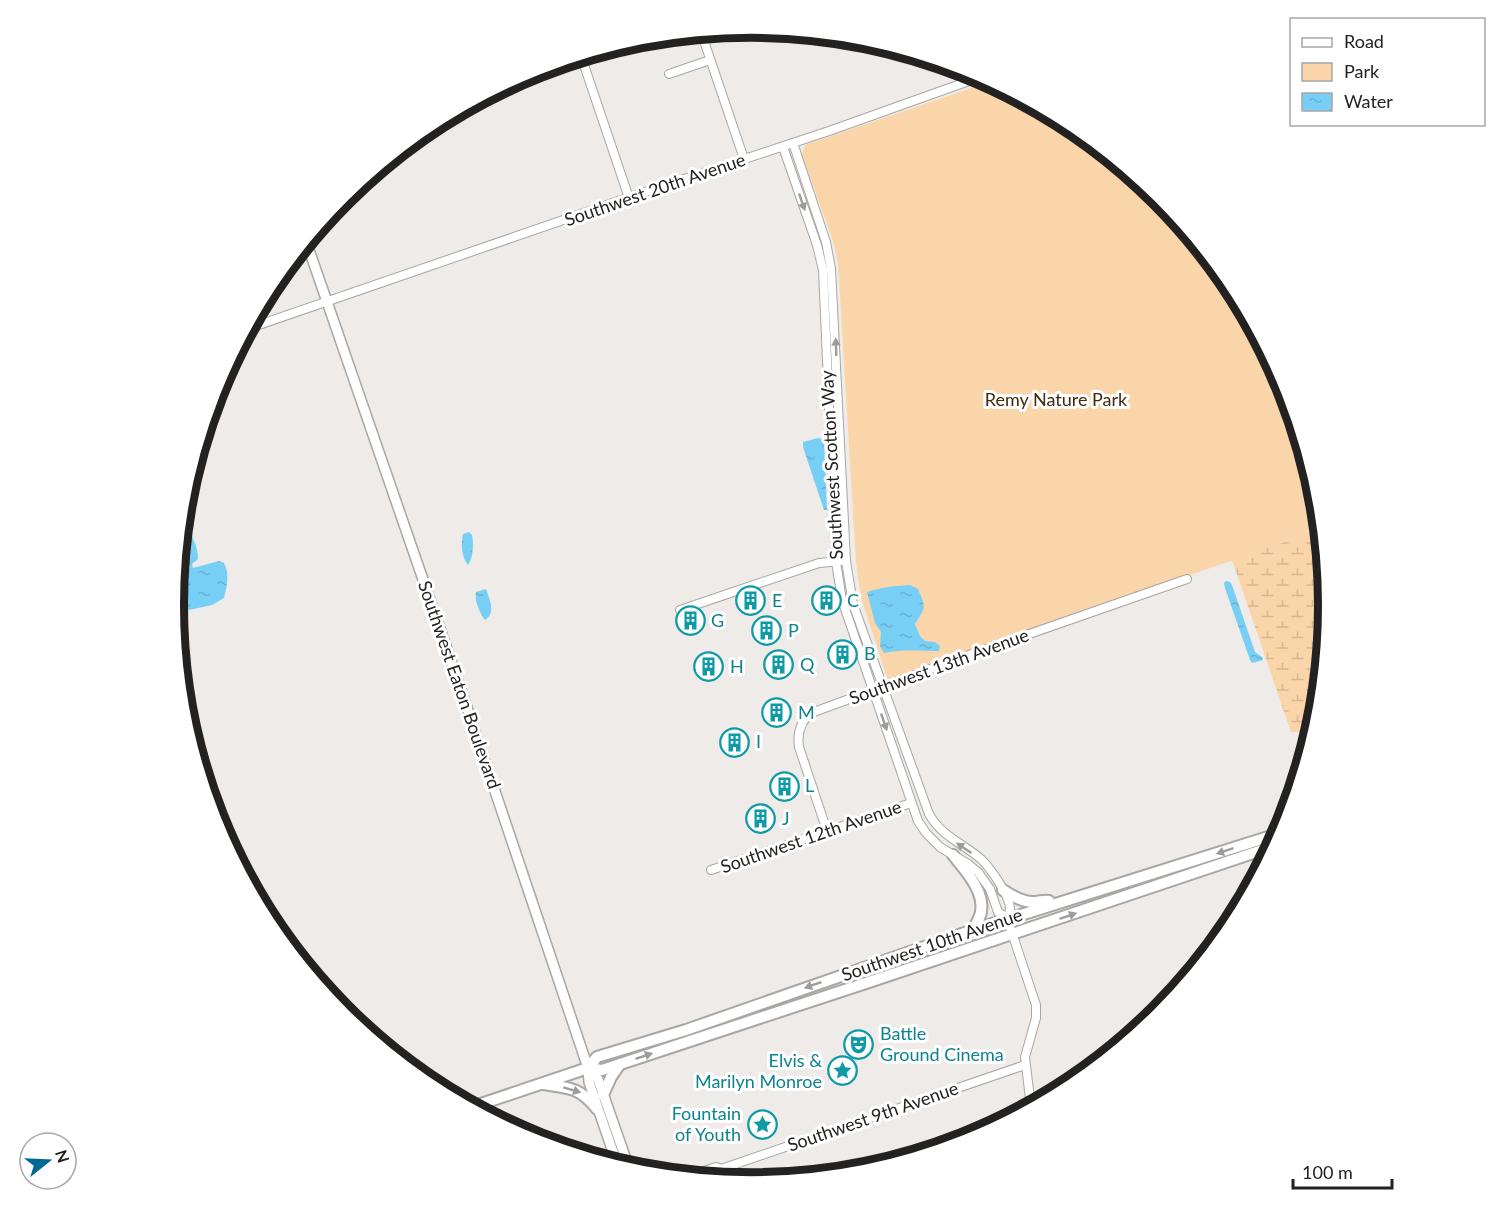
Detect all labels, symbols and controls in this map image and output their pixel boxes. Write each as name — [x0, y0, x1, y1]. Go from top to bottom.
legend — [1290, 18, 1485, 126]
text: Road — [1344, 30, 1384, 52]
text: Park — [1344, 60, 1380, 82]
text: Water — [1344, 90, 1393, 112]
street label: Southwest 20th Avenue — [561, 148, 748, 230]
one-way arrow — [798, 193, 808, 211]
one-way arrow — [831, 337, 840, 356]
street label: Southwest Scotton Way — [815, 369, 847, 560]
park label: Remy Nature Park — [985, 388, 1128, 410]
street label: Southwest Eaton Boulevard — [414, 578, 506, 792]
building icon: E — [735, 585, 767, 617]
building icon: C — [810, 585, 842, 617]
place label: E — [772, 589, 782, 611]
place label: C — [847, 589, 859, 611]
building icon: G — [674, 605, 706, 637]
place label: G — [711, 609, 724, 631]
building icon: P — [751, 615, 783, 647]
place label: P — [788, 619, 799, 641]
street label: Southwest 13th Avenue — [846, 623, 1032, 709]
building icon: B — [827, 638, 859, 670]
place label: B — [864, 642, 876, 664]
building icon: Q — [763, 649, 795, 681]
building icon: H — [693, 651, 725, 683]
place label: Q — [800, 653, 815, 675]
place label: H — [730, 655, 744, 677]
building icon: M — [761, 697, 793, 729]
place label: M — [798, 701, 815, 723]
one-way arrow — [879, 713, 889, 731]
building icon: I — [719, 726, 751, 758]
place label: I — [756, 730, 761, 752]
building icon: L — [768, 770, 800, 802]
place label: L — [805, 774, 814, 796]
street label: Southwest 12th Avenue — [717, 795, 904, 877]
building icon: J — [745, 803, 777, 835]
place label: J — [782, 807, 790, 829]
one-way arrow — [956, 842, 973, 853]
one-way arrow — [1216, 846, 1234, 856]
street label: Southwest 10th Avenue — [838, 903, 1025, 985]
one-way arrow — [1059, 910, 1077, 920]
one-way arrow — [804, 981, 822, 991]
place label: Battle Ground Cinema — [880, 1022, 1004, 1065]
theatre icon: Battle Ground Cinema — [843, 1028, 875, 1060]
place label: Elvis & Marilyn Monroe — [695, 1049, 822, 1092]
one-way arrow — [635, 1051, 653, 1060]
place icon: Elvis & Marilyn Monroe — [827, 1055, 859, 1087]
street label: Southwest 9th Avenue — [784, 1076, 961, 1156]
one-way arrow — [563, 1086, 581, 1095]
place label: Fountain of Youth — [672, 1102, 741, 1145]
place icon: Fountain of Youth — [746, 1108, 778, 1140]
north arrow — [18, 1131, 78, 1191]
text: N — [52, 1147, 74, 1165]
scale bar — [1293, 1152, 1392, 1190]
text: 100 m — [1302, 1161, 1353, 1183]

